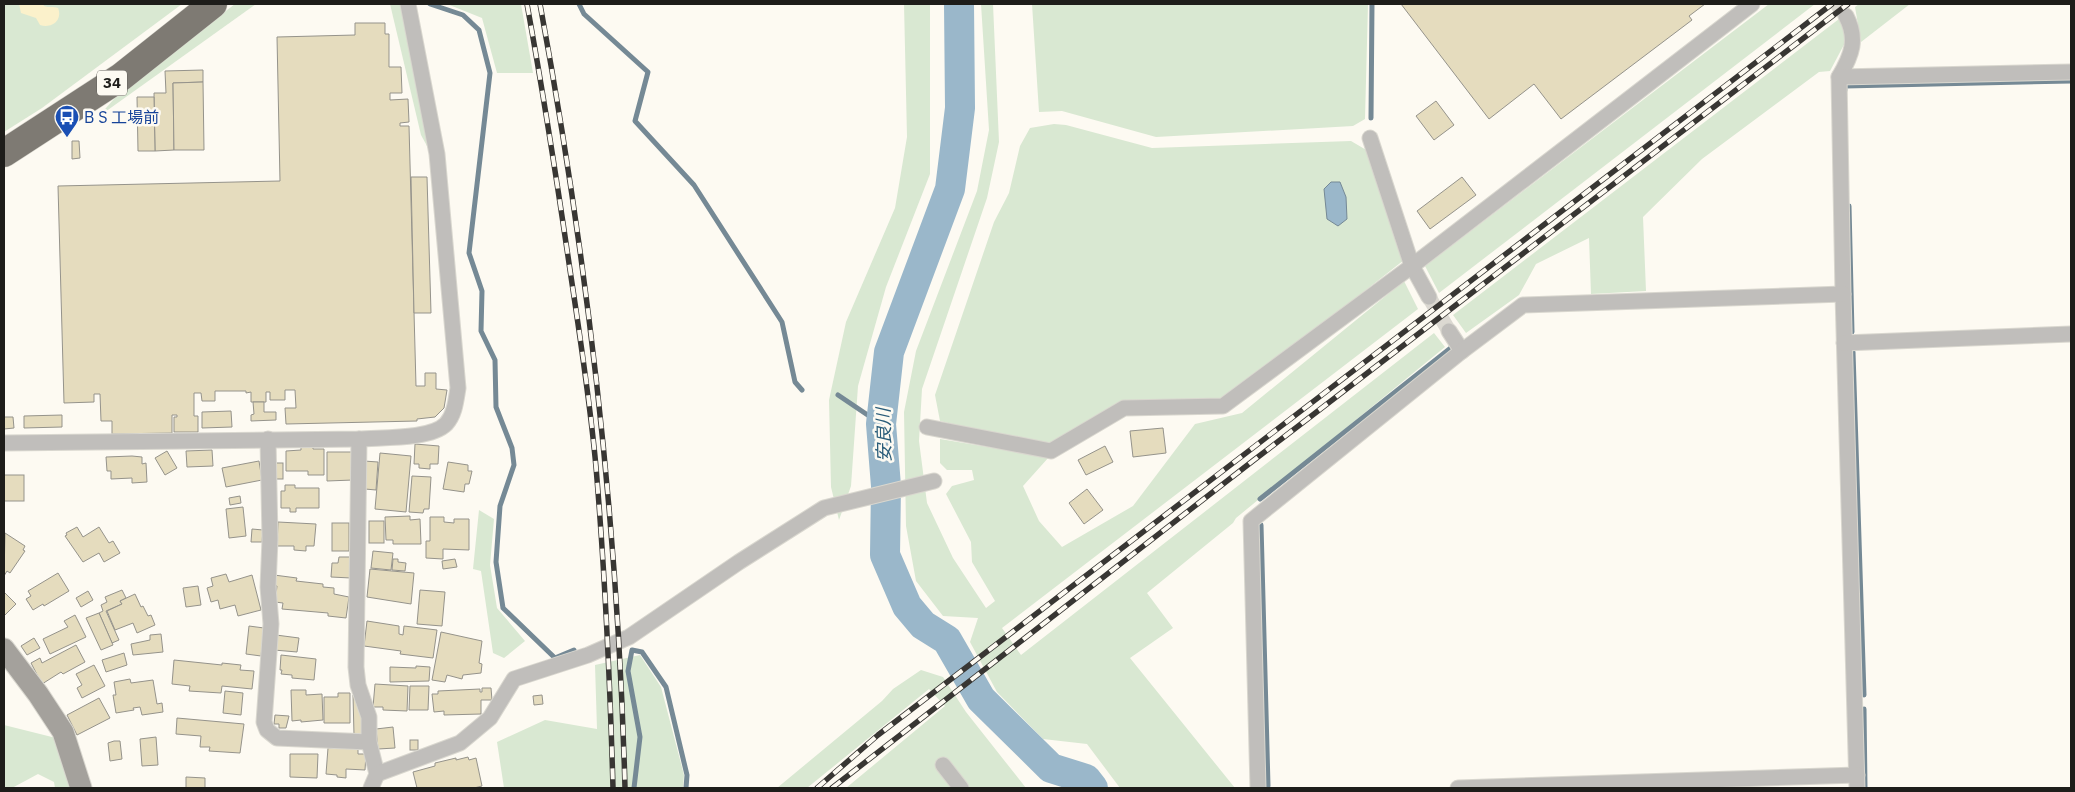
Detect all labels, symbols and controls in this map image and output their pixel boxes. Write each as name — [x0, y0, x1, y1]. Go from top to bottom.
road number: 34 — [97, 70, 127, 96]
bus stop icon: B S 工場前 — [54, 104, 80, 138]
place label: B S 工場前 — [84, 107, 159, 127]
water label: 安良川 — [871, 406, 895, 462]

